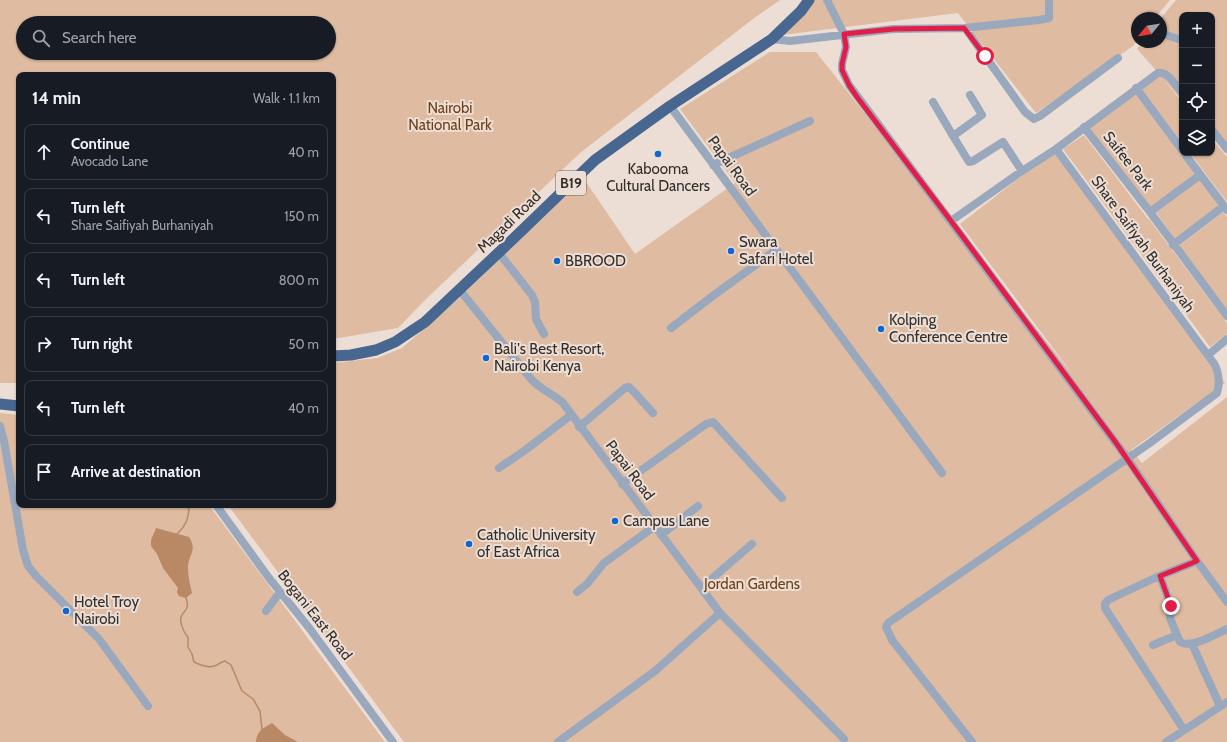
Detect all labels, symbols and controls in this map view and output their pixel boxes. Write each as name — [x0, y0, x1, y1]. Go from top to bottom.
north arrow — [1131, 12, 1167, 48]
map controls — [1179, 12, 1215, 156]
button: + — [1179, 12, 1215, 48]
search box — [16, 16, 336, 60]
icon: search — [30, 27, 52, 49]
text: Search here — [62, 29, 137, 47]
route start — [976, 47, 994, 65]
button: − — [1179, 48, 1215, 84]
button: locate — [1179, 84, 1215, 120]
text: 14 min — [32, 88, 81, 108]
text: Walk · 1.1 km — [253, 90, 320, 106]
park label: Nairobi National Park — [408, 99, 492, 134]
button: layers — [1179, 120, 1215, 156]
street label: Saifee Park — [1099, 128, 1157, 194]
street label: Papai Road — [704, 132, 760, 200]
text: Continue — [71, 135, 130, 153]
icon: ahead — [33, 141, 55, 163]
text: 40 m — [288, 144, 319, 160]
marker: Kabooma Cultural Dancers — [653, 149, 663, 159]
text: Avocado Lane — [71, 153, 148, 169]
place label: Kabooma Cultural Dancers — [606, 160, 710, 195]
road number: B19 — [556, 171, 586, 195]
street label: Share Saifiyah Burhaniyah — [1087, 172, 1199, 316]
street label: Magadi Road — [473, 187, 545, 257]
text: Turn left — [71, 199, 125, 217]
icon: left — [33, 205, 55, 227]
text: 150 m — [284, 208, 319, 224]
text: Share Saifiyah Burhaniyah — [71, 217, 213, 233]
place label: Swara Safari Hotel — [739, 233, 813, 268]
marker: Swara Safari Hotel — [726, 246, 736, 256]
place label: BBROOD — [565, 252, 626, 270]
marker: BBROOD — [552, 256, 562, 266]
icon: left — [33, 269, 55, 291]
text: Turn left — [71, 271, 125, 289]
text: 800 m — [279, 272, 319, 288]
place label: Kolping Conference Centre — [889, 311, 1008, 346]
marker: Kolping Conference Centre — [876, 324, 886, 334]
icon: right — [33, 333, 55, 355]
text: Turn right — [71, 335, 132, 353]
text: 50 m — [289, 336, 319, 352]
place label: Bali's Best Resort, Nairobi Kenya — [494, 340, 605, 375]
marker: Bali's Best Resort, Nairobi Kenya — [481, 353, 491, 363]
icon: left — [33, 397, 55, 419]
text: Turn left — [71, 399, 125, 417]
text: 40 m — [288, 400, 319, 416]
street label: Papai Road — [602, 437, 658, 503]
icon: arrive — [33, 461, 55, 483]
text: Arrive at destination — [71, 463, 201, 481]
place label: Campus Lane — [623, 512, 709, 530]
marker: Campus Lane — [610, 516, 620, 526]
place label: Catholic University of East Africa — [477, 526, 596, 561]
marker: Catholic University of East Africa — [464, 539, 474, 549]
street label: Bogani East Road — [274, 566, 356, 664]
park label: Jordan Gardens — [703, 575, 800, 593]
place label: Hotel Troy Nairobi — [74, 593, 139, 628]
route end — [1162, 597, 1180, 615]
marker: Hotel Troy Nairobi — [61, 606, 71, 616]

